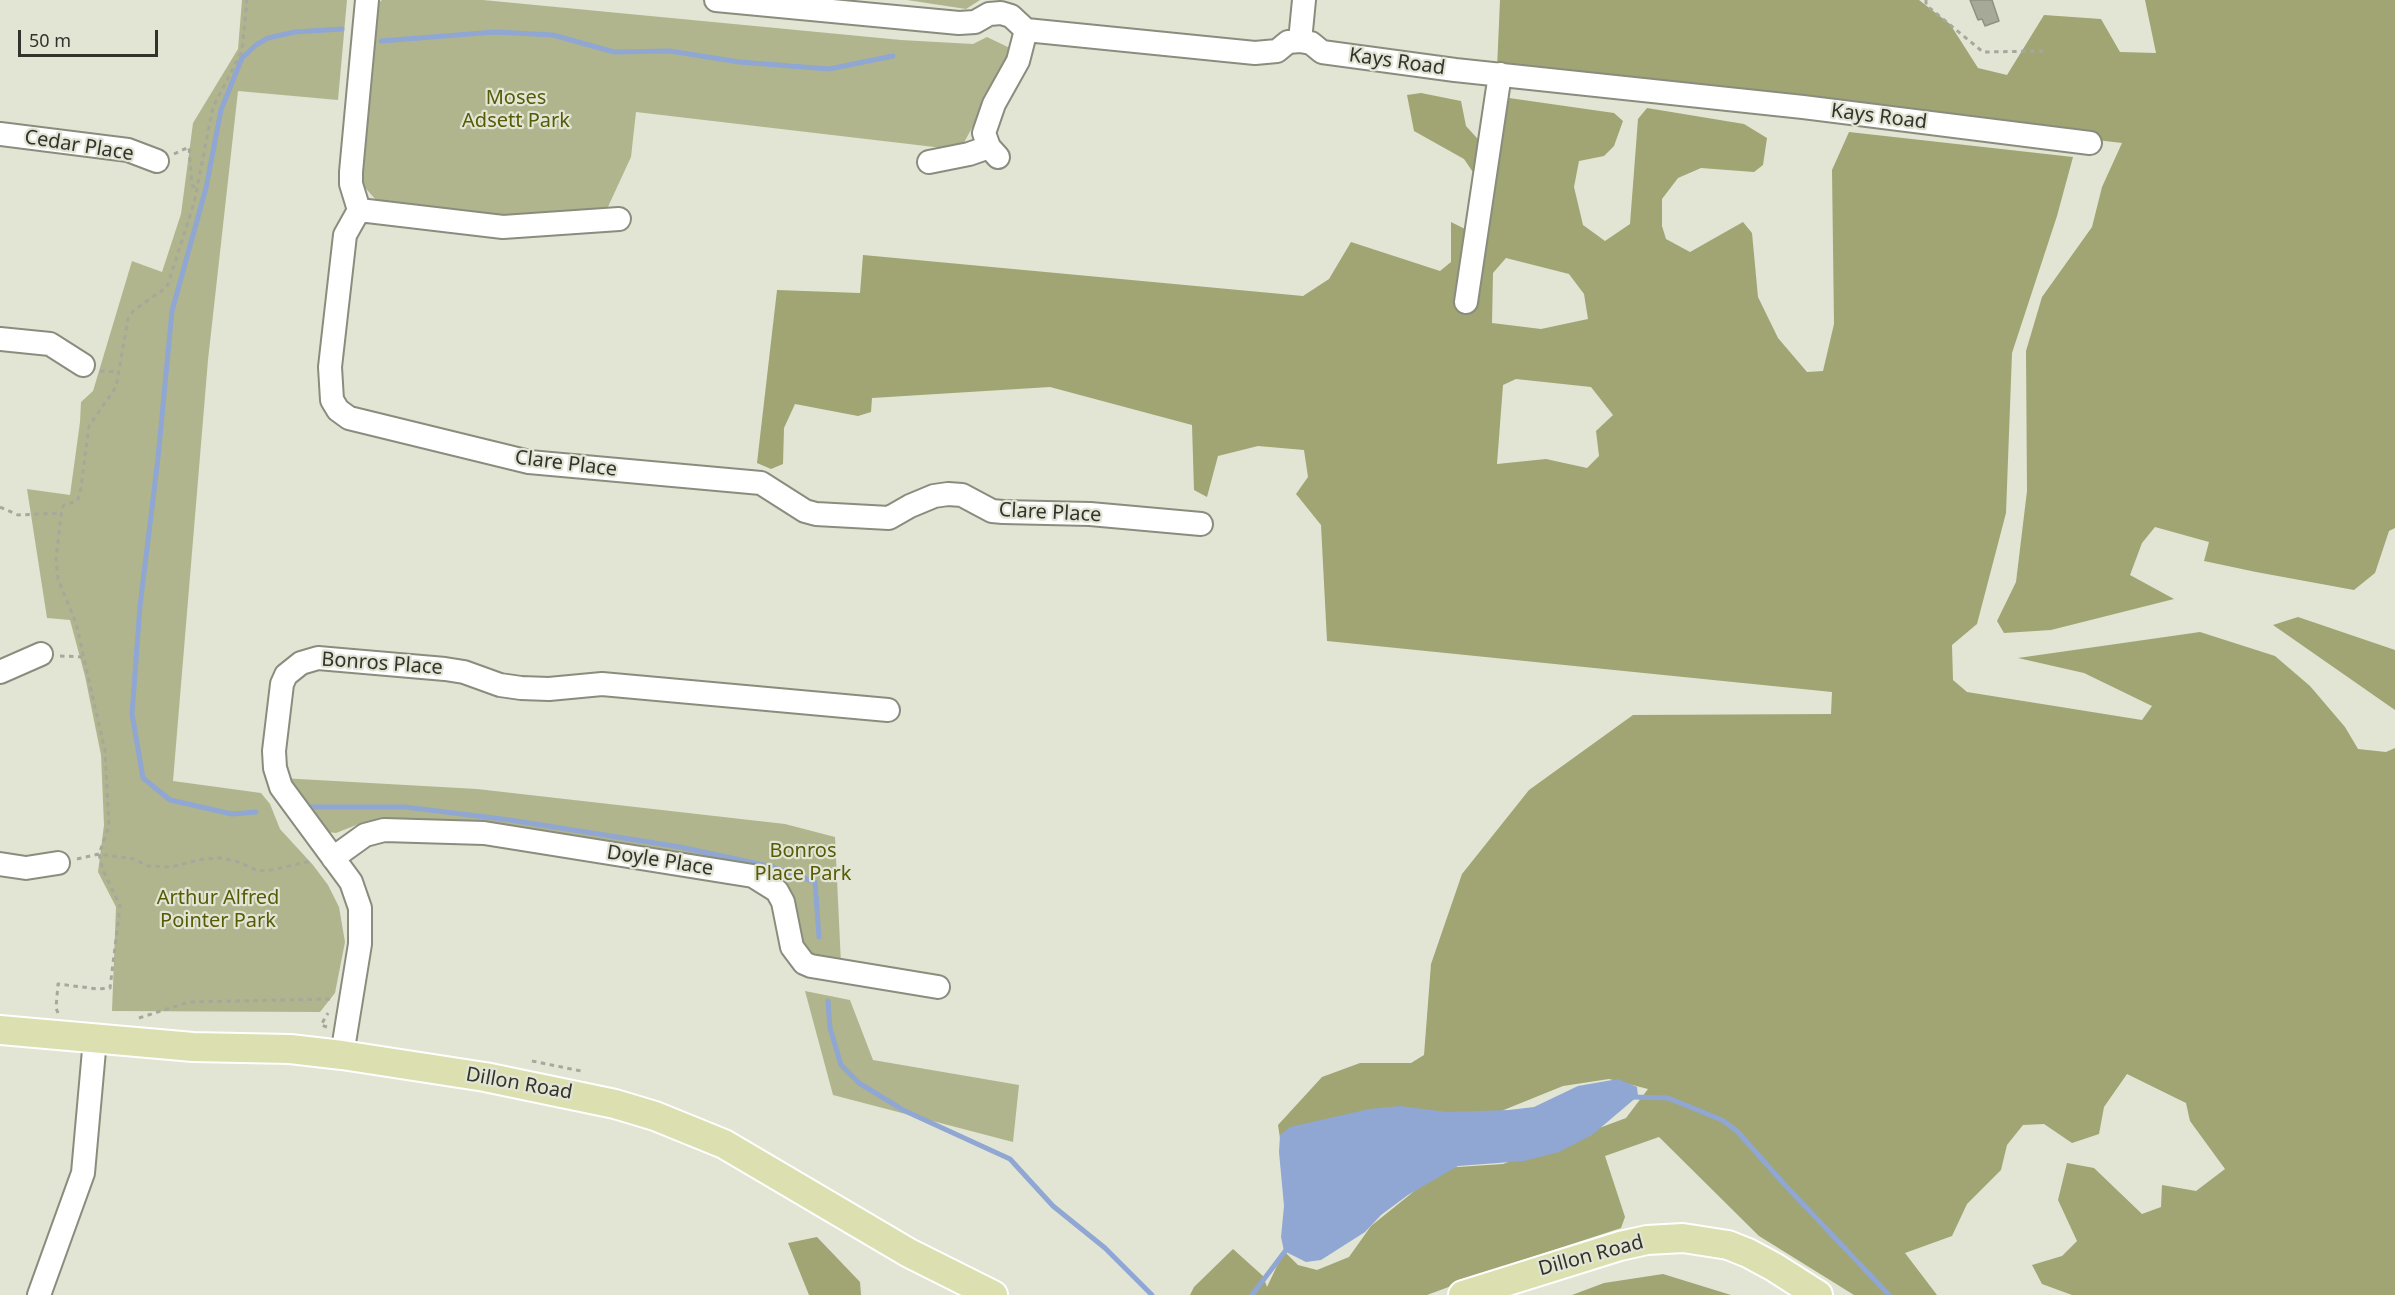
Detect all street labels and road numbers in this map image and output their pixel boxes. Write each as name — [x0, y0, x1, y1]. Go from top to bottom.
street label: Kays Road — [1347, 43, 1447, 81]
street label: Kays Road — [1830, 99, 1928, 135]
street label: Cedar Place — [23, 126, 135, 166]
street label: Clare Place — [514, 446, 618, 482]
street label: Clare Place — [998, 498, 1102, 528]
street label: Bonros Place — [321, 648, 443, 680]
street label: Doyle Place — [605, 841, 715, 881]
street label: Dillon Road — [464, 1063, 574, 1105]
street label: Dillon Road — [1536, 1230, 1646, 1282]

